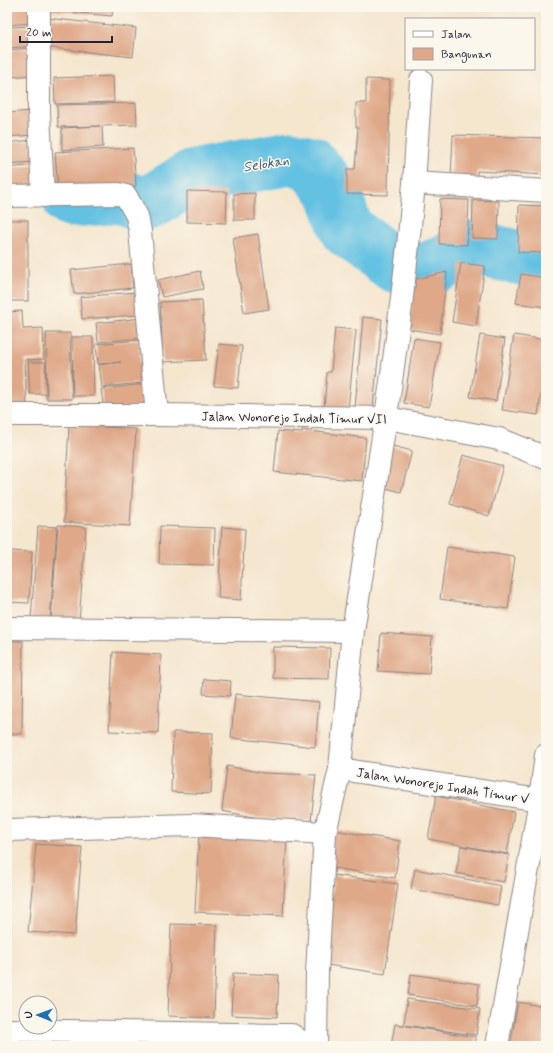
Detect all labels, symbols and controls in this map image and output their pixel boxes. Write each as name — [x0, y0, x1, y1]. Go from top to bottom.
scale bar — [20, 18, 112, 44]
legend — [405, 18, 535, 70]
text: 20 m — [26, 25, 52, 41]
text: Jalan — [441, 27, 473, 43]
text: Bangunan — [441, 47, 492, 63]
water label: Selokan — [242, 151, 290, 176]
street label: Jalan Wonorejo Indah Timur VII — [201, 408, 387, 429]
street label: Jalan Wonorejo Indah Timur V — [355, 764, 531, 809]
north arrow — [18, 995, 58, 1035]
text: U — [22, 1011, 36, 1019]

